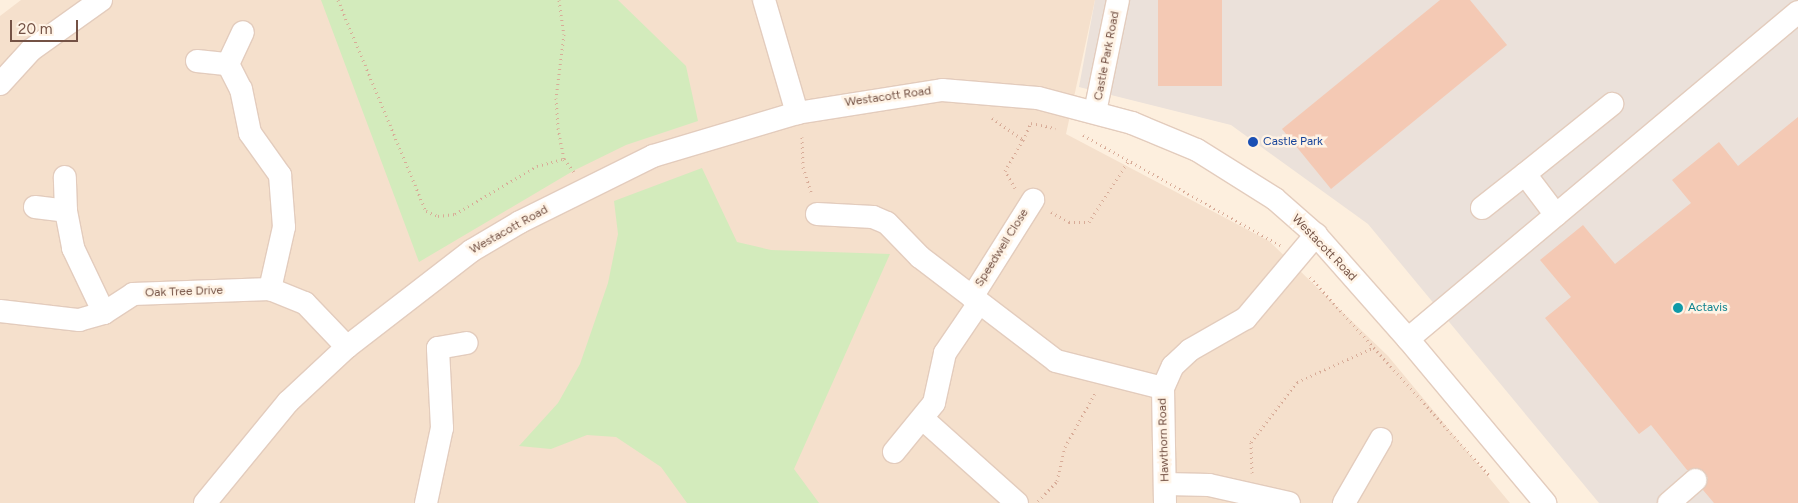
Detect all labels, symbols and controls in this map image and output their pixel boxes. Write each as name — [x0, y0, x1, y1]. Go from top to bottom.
scale bar — [12, 10, 80, 42]
street label: Castle Park Road — [1091, 10, 1123, 102]
text: 20 m — [18, 20, 52, 38]
street label: Westacott Road — [844, 84, 932, 110]
place label: Castle Park — [1263, 135, 1323, 149]
marker: Castle Park — [1247, 136, 1259, 148]
street label: Westacott Road — [468, 203, 550, 257]
street label: Speedwell Close — [972, 206, 1032, 290]
street label: Westacott Road — [1289, 212, 1359, 284]
street label: Oak Tree Drive — [145, 283, 223, 301]
place label: Actavis — [1688, 301, 1728, 315]
marker: Actavis — [1672, 302, 1684, 314]
street label: Hawthorn Road — [1155, 398, 1173, 482]

